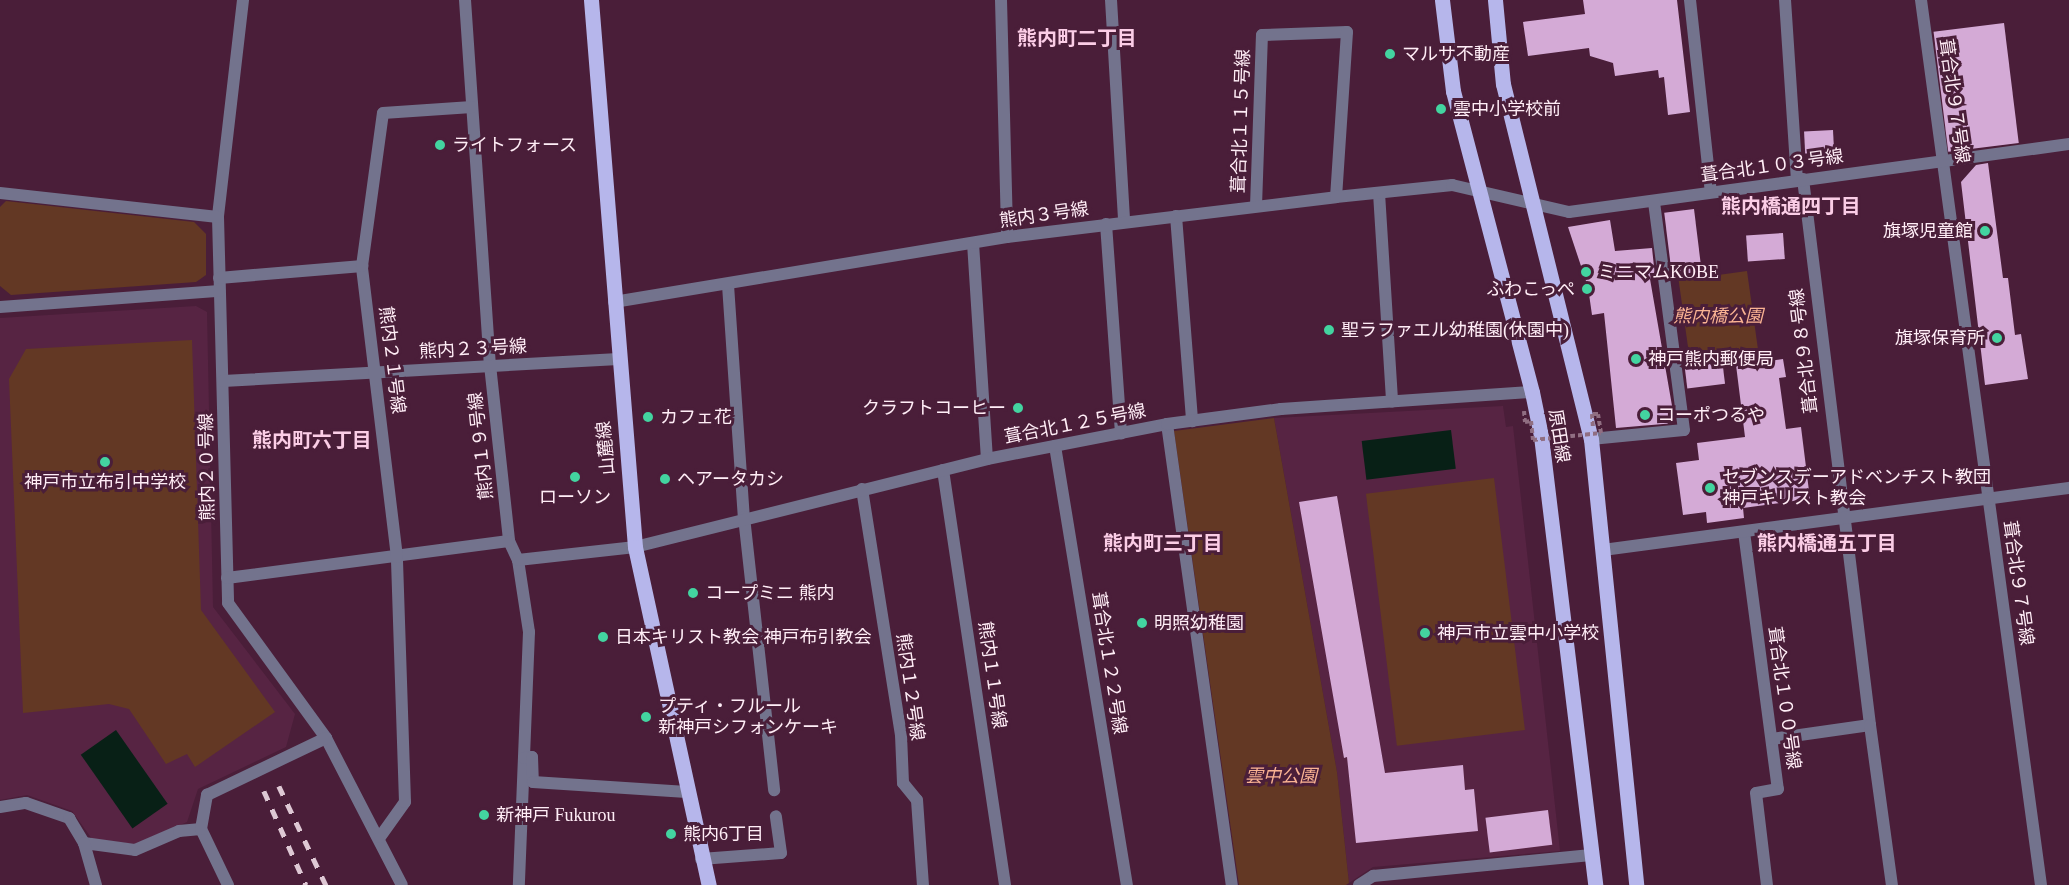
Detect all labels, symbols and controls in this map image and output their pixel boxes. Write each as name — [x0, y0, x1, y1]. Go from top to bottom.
district label: 熊内町二丁目 — [1017, 26, 1137, 50]
street label: 葺合北９７号線 — [1935, 37, 1973, 165]
place label: マルサ不動産 — [1402, 43, 1510, 65]
marker: マルサ不動産 — [1383, 47, 1397, 61]
street label: 葺合北１１５号線 — [1228, 49, 1254, 193]
place label: 雲中小学校前 — [1453, 98, 1561, 120]
marker: 雲中小学校前 — [1434, 102, 1448, 116]
place label: ライトフォース — [452, 134, 578, 156]
marker: ライトフォース — [433, 138, 447, 152]
street label: 葺合北１０３号線 — [1699, 145, 1845, 187]
district label: 熊内橋通四丁目 — [1721, 194, 1861, 218]
street label: 熊内３号線 — [998, 198, 1090, 232]
place label: 旗塚児童館 — [1883, 220, 1973, 242]
marker: 旗塚児童館 — [1978, 224, 1992, 238]
place label: ミニマムKOBE — [1598, 261, 1719, 283]
marker: ミニマムKOBE — [1579, 265, 1593, 279]
place label: ふわこっぺ — [1485, 278, 1575, 300]
marker: ふわこっぺ — [1580, 282, 1594, 296]
street label: 葺合北９８号線 — [1786, 287, 1822, 415]
street label: 熊内２１号線 — [375, 305, 409, 415]
park label: 熊内橋公園 — [1673, 305, 1763, 327]
place label: 聖ラファエル幼稚園(休園中) — [1341, 319, 1569, 341]
marker: 聖ラファエル幼稚園(休園中) — [1322, 323, 1336, 337]
place label: 旗塚保育所 — [1895, 327, 1985, 349]
marker: 旗塚保育所 — [1990, 331, 2004, 345]
street label: 熊内２３号線 — [419, 335, 527, 363]
place label: 神戸熊内郵便局 — [1648, 348, 1774, 370]
marker: 神戸熊内郵便局 — [1629, 352, 1643, 366]
street label: 熊内１９号線 — [465, 391, 497, 501]
place label: クラフトコーヒー — [862, 397, 1006, 419]
street label: 葺合北１２５号線 — [1002, 400, 1148, 448]
marker: クラフトコーヒー — [1011, 401, 1025, 415]
place label: コーポつるや — [1657, 404, 1765, 426]
place label: カフェ花 — [660, 406, 732, 428]
street label: 原田線 — [1544, 408, 1574, 464]
marker: コーポつるや — [1638, 408, 1652, 422]
marker: カフェ花 — [641, 410, 655, 424]
street label: 熊内２０号線 — [195, 413, 219, 521]
street label: 山麓線 — [593, 420, 619, 476]
district label: 熊内町六丁目 — [252, 428, 372, 452]
marker: 神戸市立布引中学校 — [98, 455, 112, 469]
place label: セブンスデーアドベンチスト教団 神戸キリスト教会 — [1722, 467, 1992, 510]
place label: ヘアータカシ — [677, 468, 784, 490]
marker: ローソン — [568, 470, 582, 484]
place label: 神戸市立布引中学校 — [24, 471, 186, 493]
marker: ヘアータカシ — [658, 472, 672, 486]
marker: セブンスデーアドベンチスト教団 神戸キリスト教会 — [1703, 481, 1717, 495]
place label: ローソン — [539, 486, 611, 508]
street label: 葺合北９７号線 — [1999, 519, 2037, 647]
district label: 熊内町三丁目 — [1103, 531, 1223, 555]
district label: 熊内橋通五丁目 — [1757, 531, 1897, 555]
place label: コープミニ 熊内 — [705, 582, 835, 604]
marker: コープミニ 熊内 — [686, 586, 700, 600]
street label: 葺合北１２２号線 — [1087, 590, 1131, 736]
place label: 明照幼稚園 — [1154, 612, 1244, 634]
marker: 明照幼稚園 — [1135, 616, 1149, 630]
street label: 熊内１１号線 — [974, 620, 1010, 730]
place label: 神戸市立雲中小学校 — [1437, 622, 1599, 644]
street label: 葺合北１００号線 — [1763, 625, 1805, 771]
place label: 日本キリスト教会 神戸布引教会 — [615, 626, 871, 648]
marker: 神戸市立雲中小学校 — [1418, 626, 1432, 640]
marker: 日本キリスト教会 神戸布引教会 — [596, 630, 610, 644]
street label: 熊内１２号線 — [892, 632, 928, 742]
place label: プティ・フルール 新神戸シフォンケーキ — [658, 696, 838, 738]
marker: プティ・フルール 新神戸シフォンケーキ — [639, 710, 653, 724]
park label: 雲中公園 — [1245, 765, 1317, 787]
place label: 新神戸 Fukurou — [496, 804, 616, 826]
marker: 新神戸 Fukurou — [477, 808, 491, 822]
place label: 熊内6丁目 — [683, 823, 764, 845]
marker: 熊内6丁目 — [664, 827, 678, 841]

